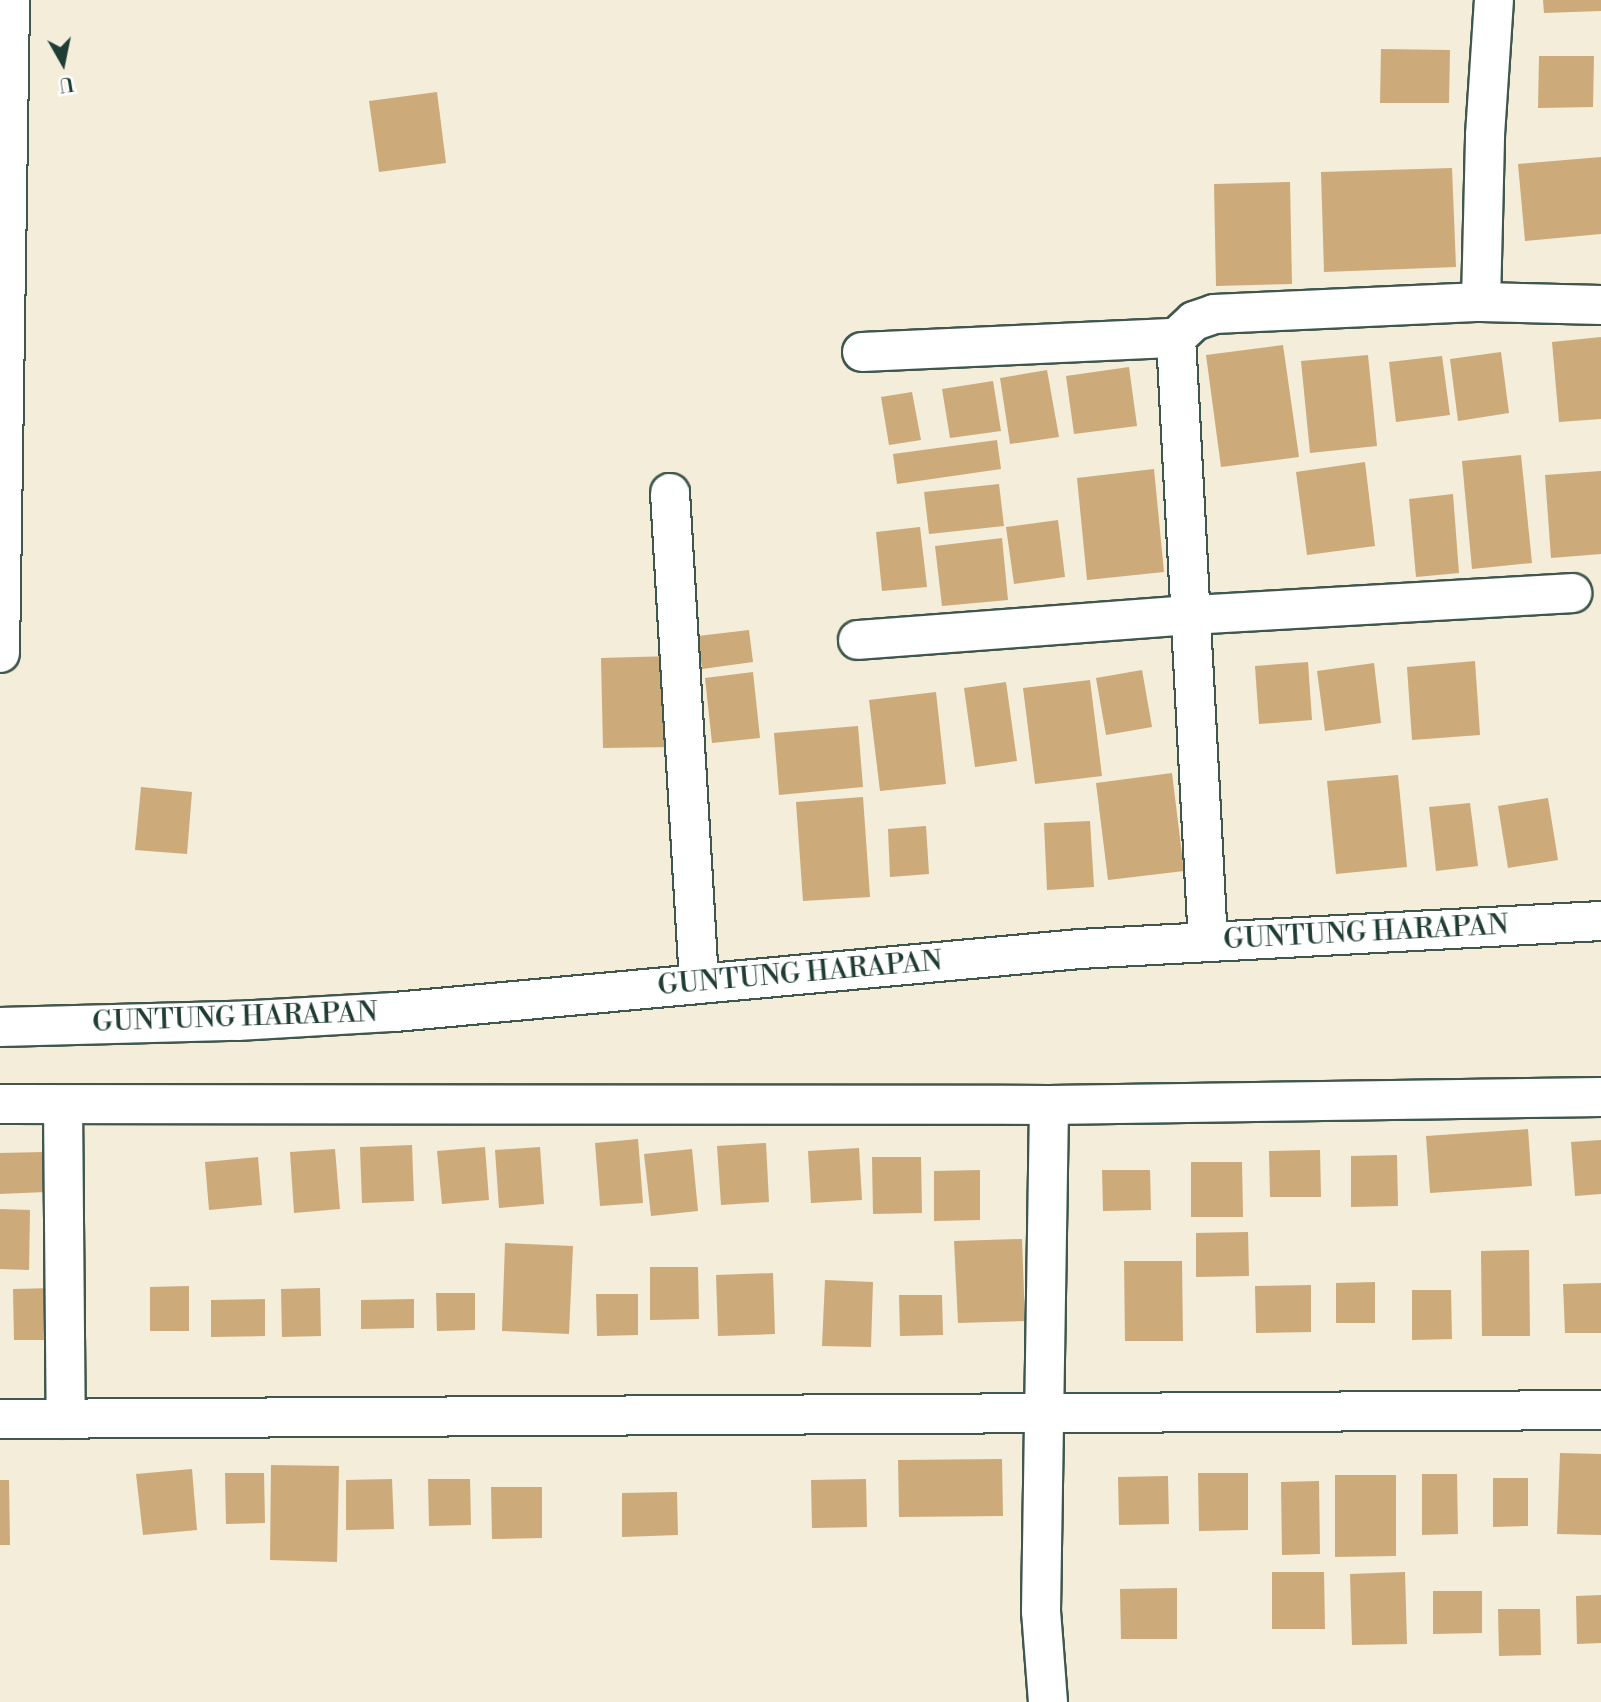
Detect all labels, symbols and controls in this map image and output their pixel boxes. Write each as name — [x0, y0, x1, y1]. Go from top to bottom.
north arrow — [28, 28, 98, 98]
text: U — [57, 71, 75, 97]
street label: GUNTUNG HARAPAN — [1223, 909, 1509, 957]
street label: GUNTUNG HARAPAN — [656, 945, 944, 1003]
street label: GUNTUNG HARAPAN — [92, 996, 378, 1040]

